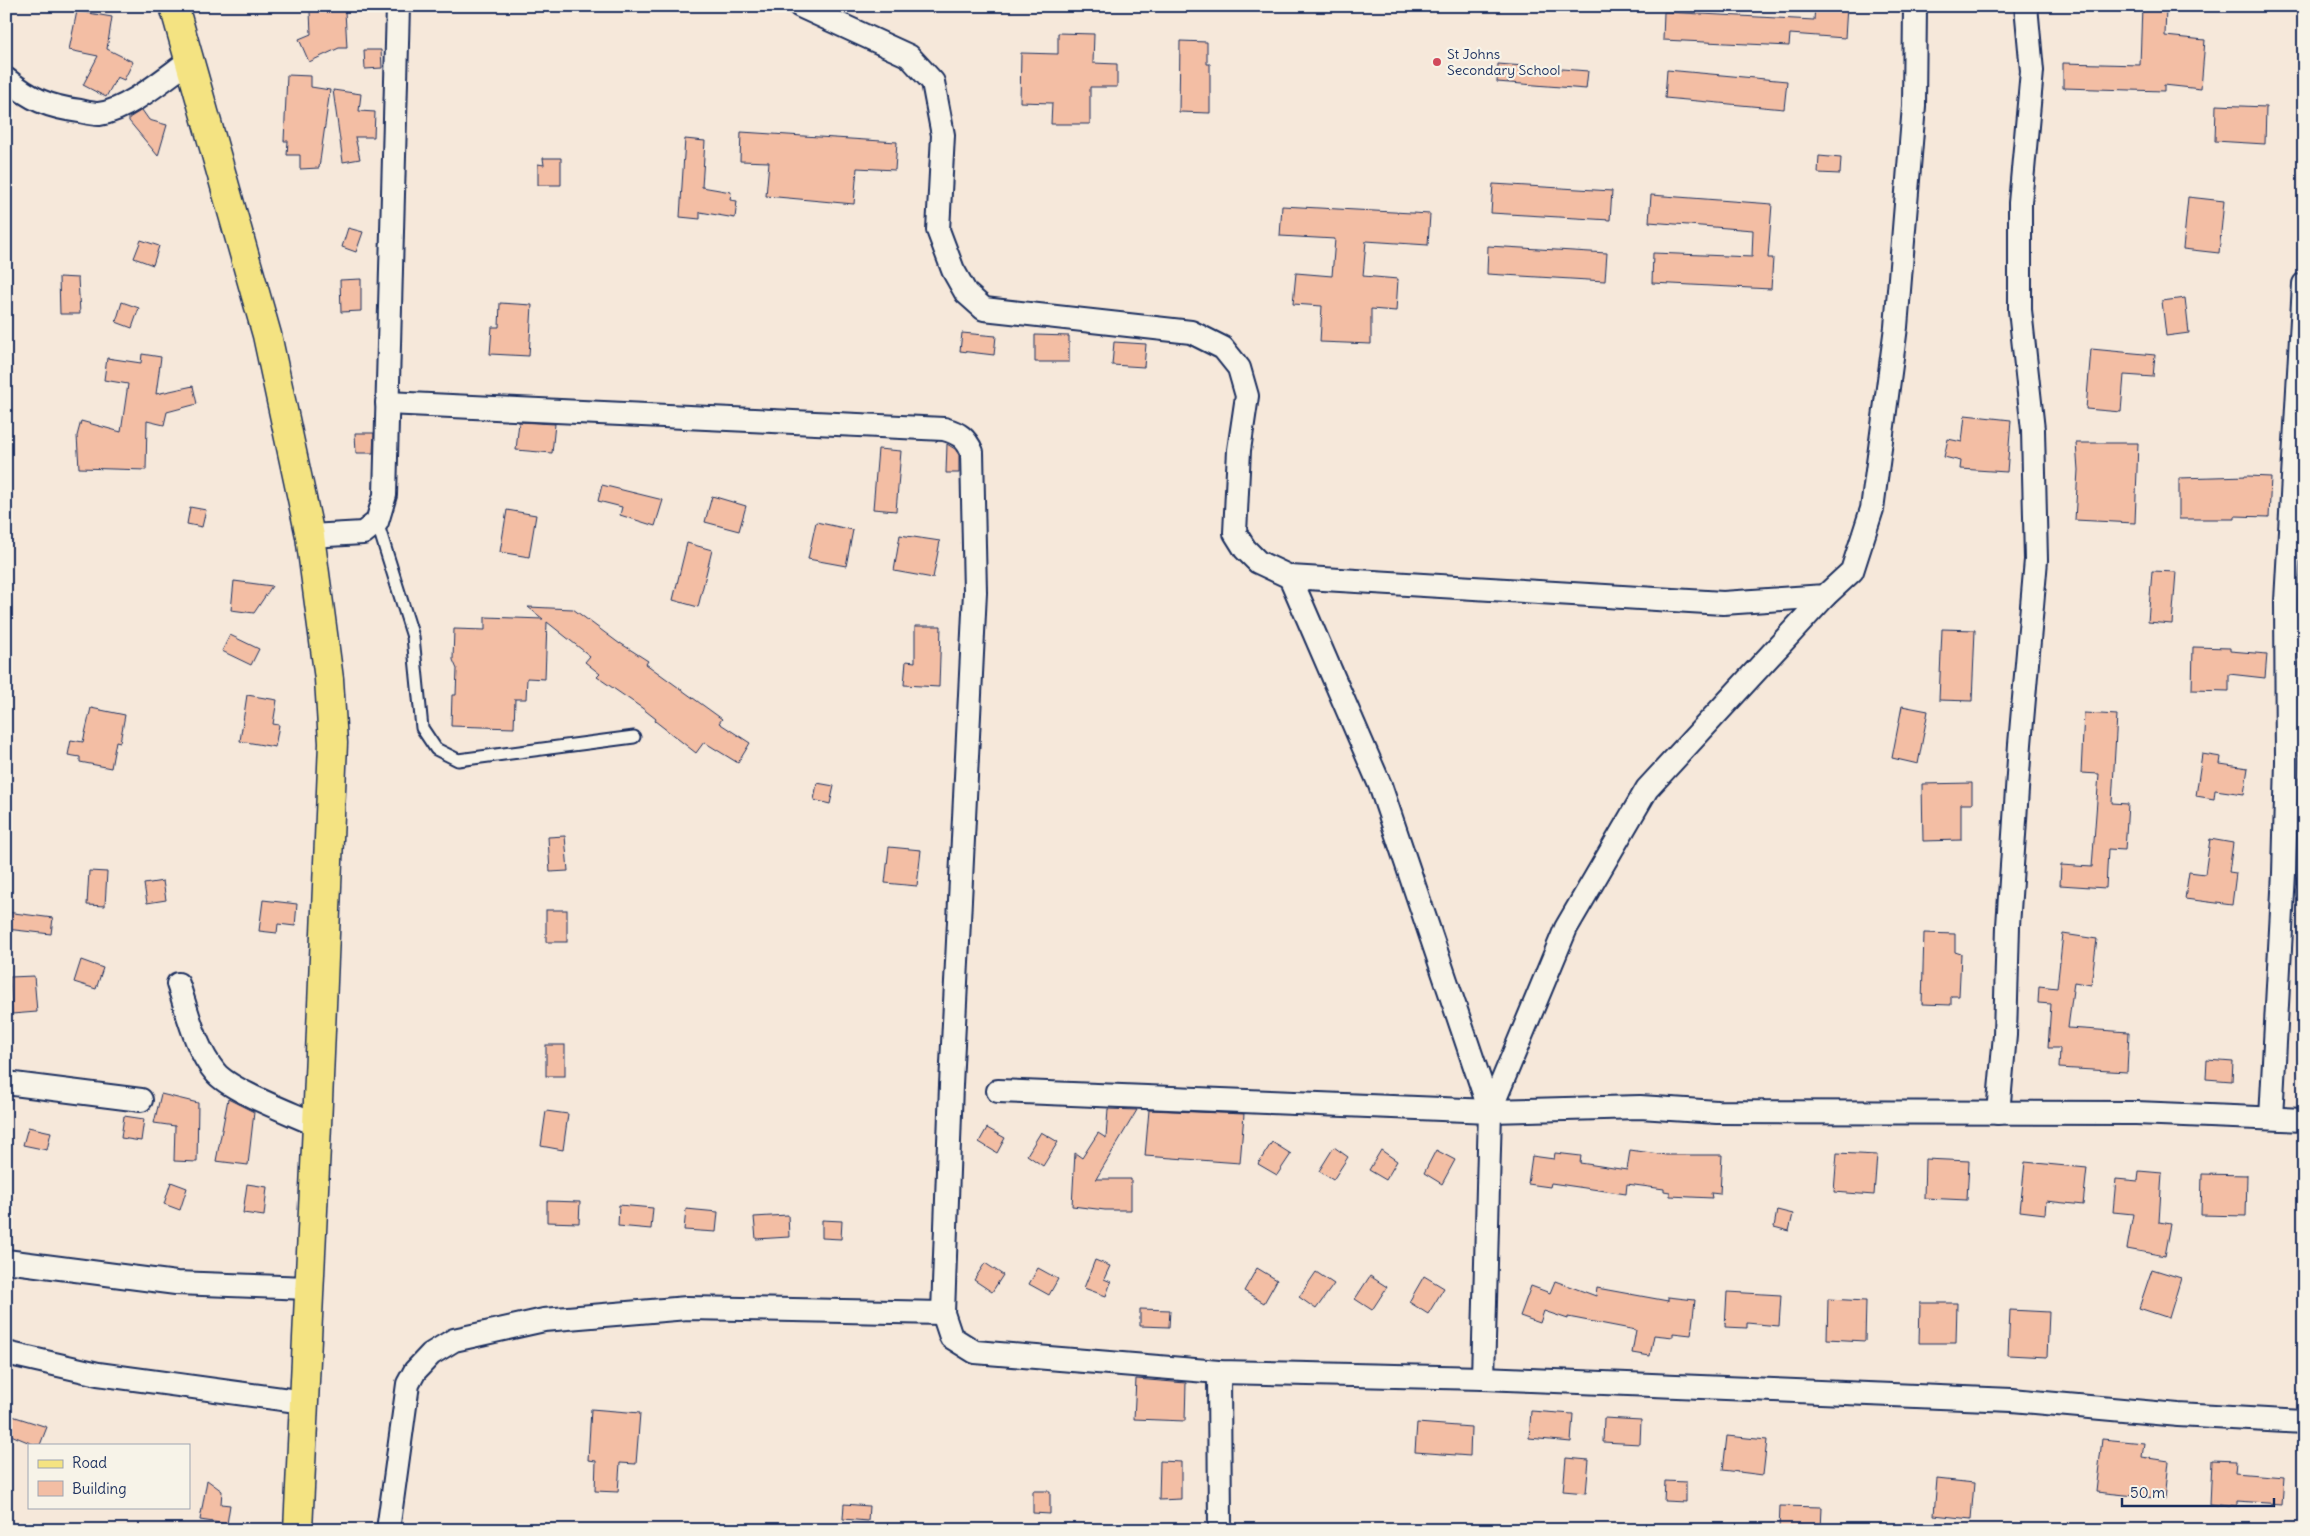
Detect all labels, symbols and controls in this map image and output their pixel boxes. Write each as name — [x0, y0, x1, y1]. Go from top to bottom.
place label: St Johns Secondary School — [1447, 45, 1560, 79]
marker: St Johns Secondary School — [1431, 56, 1443, 68]
legend — [28, 1444, 190, 1508]
text: Road — [72, 1453, 107, 1472]
scale bar — [2122, 1476, 2275, 1508]
text: Building — [72, 1479, 127, 1498]
text: 50 m — [2130, 1483, 2165, 1502]

